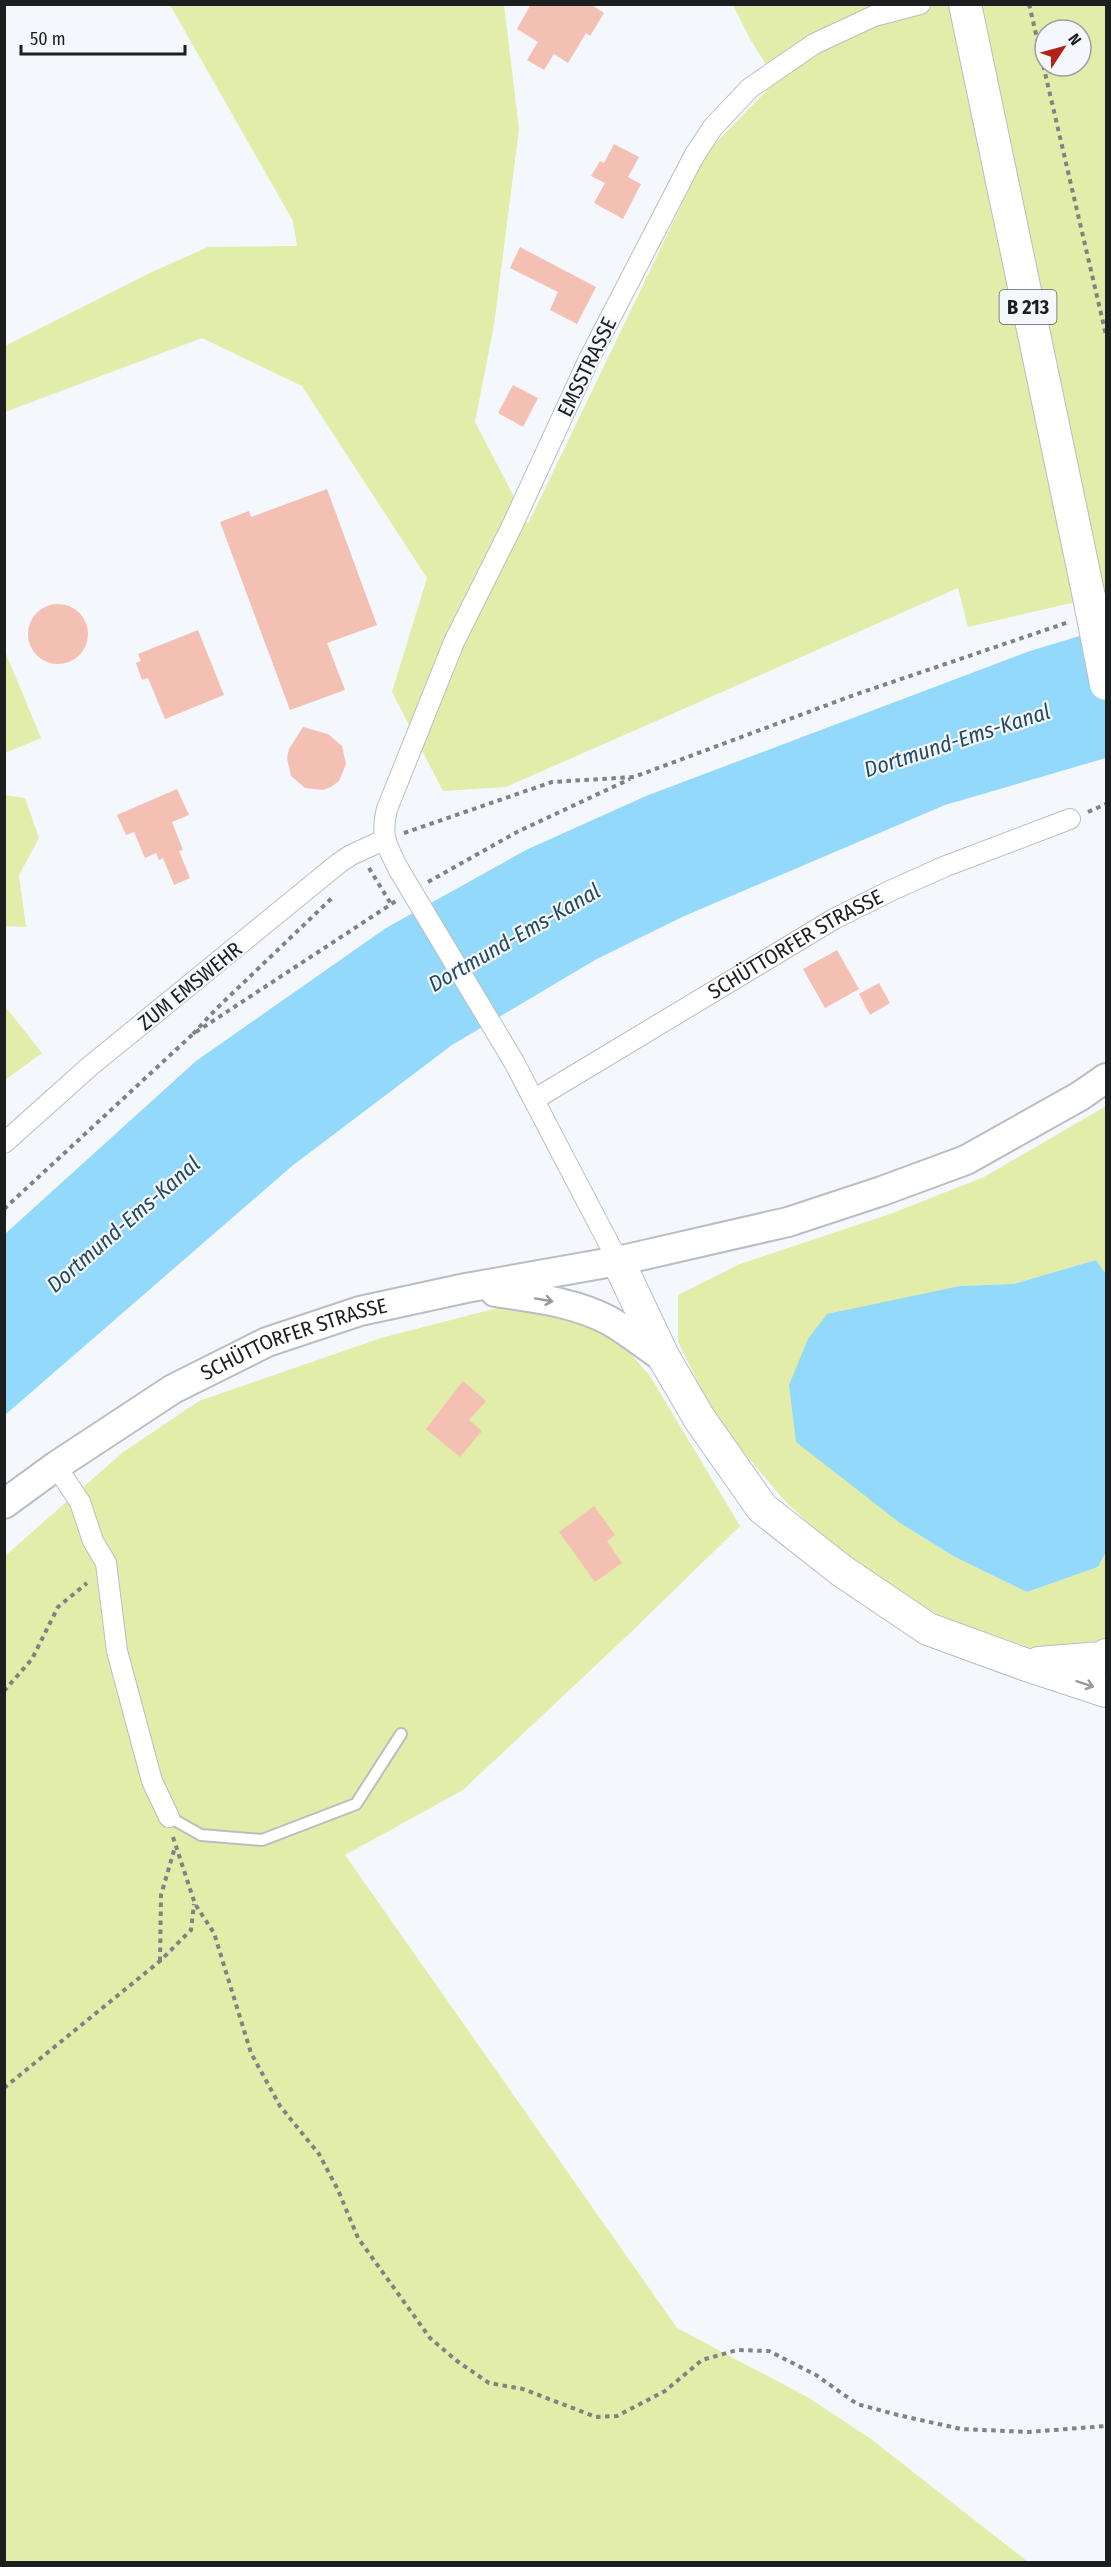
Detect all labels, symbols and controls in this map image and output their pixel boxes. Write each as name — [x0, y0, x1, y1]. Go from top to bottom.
scale bar — [21, 18, 184, 56]
north arrow — [1033, 18, 1093, 78]
text: 50 m — [30, 28, 66, 50]
text: N — [1064, 30, 1085, 49]
road number: B 213 — [1000, 290, 1056, 324]
street label: EMSSTRASSE — [552, 313, 622, 421]
water label: Dortmund-Ems-Kanal — [861, 698, 1054, 783]
water label: Dortmund-Ems-Kanal — [423, 877, 605, 998]
street label: SCHÜTTORFER STRASSE — [703, 884, 887, 1005]
street label: ZUM EMSWEHR — [133, 936, 248, 1036]
water label: Dortmund-Ems-Kanal — [41, 1150, 206, 1298]
street label: SCHÜTTORFER STRASSE — [196, 1292, 390, 1386]
one-way arrow — [534, 1295, 554, 1306]
one-way arrow — [1075, 1679, 1094, 1690]

